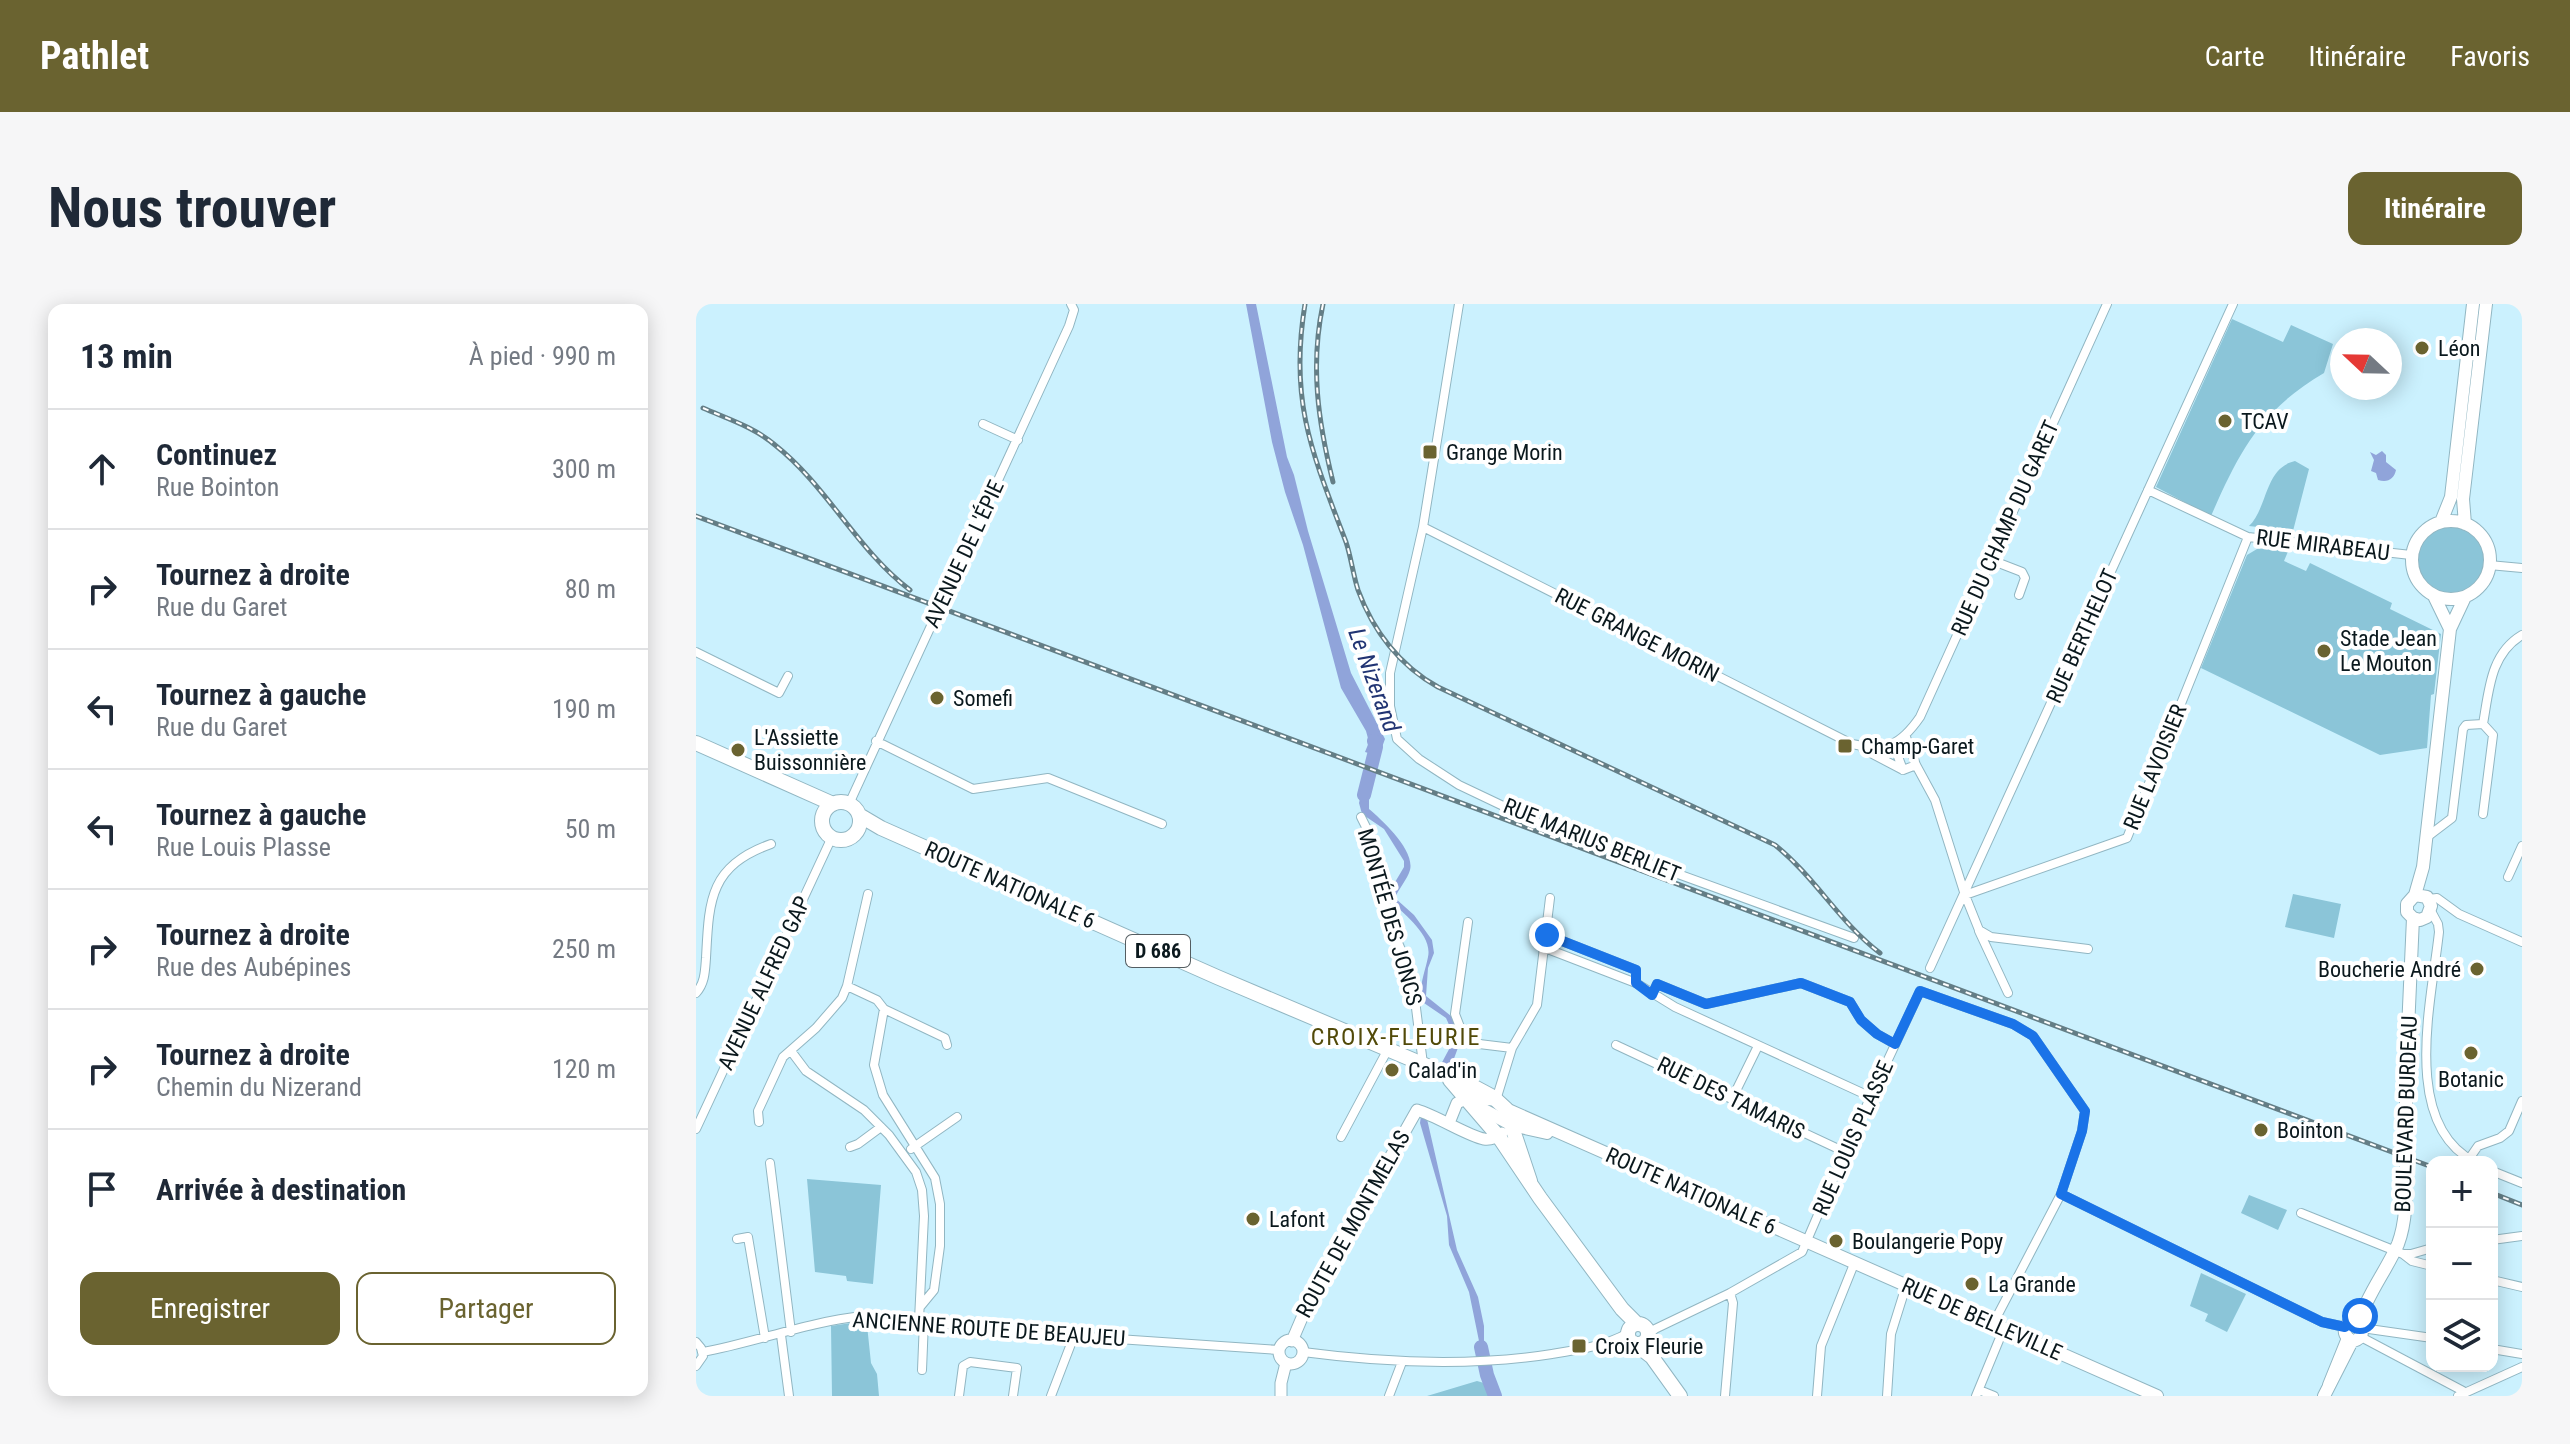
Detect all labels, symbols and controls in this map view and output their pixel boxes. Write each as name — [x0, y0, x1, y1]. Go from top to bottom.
text: Pathlet — [40, 34, 149, 78]
text: Carte — [2205, 40, 2265, 73]
text: Itinéraire — [2309, 40, 2406, 73]
text: Favoris — [2450, 40, 2530, 73]
button: Itinéraire — [2348, 172, 2522, 245]
text: Nous trouver — [48, 175, 336, 241]
north arrow — [2330, 328, 2402, 400]
text: 13 min — [80, 336, 173, 376]
place label: Léon — [2438, 336, 2480, 361]
marker: Léon — [2413, 339, 2431, 357]
text: À pied · 990 m — [469, 341, 616, 371]
place label: TCAV — [2241, 409, 2289, 434]
marker: TCAV — [2216, 412, 2234, 430]
street label: RUE DU CHAMP DU GARET — [1946, 417, 2064, 639]
text: Continuez — [156, 437, 277, 472]
place label: Grange Morin — [1446, 440, 1563, 465]
marker: Grange Morin — [1421, 443, 1439, 461]
icon: ahead — [80, 447, 124, 491]
text: 300 m — [552, 454, 616, 484]
text: Rue Bointon — [156, 472, 279, 502]
street label: AVENUE DE L'ÉPIE — [919, 476, 1009, 632]
street label: RUE MIRABEAU — [2255, 524, 2391, 566]
text: Tournez à droite — [156, 557, 350, 592]
street label: RUE BERTHELOT — [2041, 565, 2123, 707]
icon: right — [80, 567, 124, 611]
text: 80 m — [565, 574, 616, 604]
street label: RUE GRANGE MORIN — [1551, 583, 1723, 687]
text: Rue du Garet — [156, 592, 287, 622]
water label: Le Nizerand — [1342, 624, 1406, 736]
place label: Stade Jean Le Mouton — [2340, 626, 2437, 676]
marker: Stade Jean Le Mouton — [2315, 642, 2333, 660]
text: Tournez à gauche — [156, 677, 366, 712]
place label: Somefi — [953, 686, 1013, 711]
icon: left — [80, 687, 124, 731]
marker: Somefi — [928, 689, 946, 707]
text: 190 m — [552, 694, 616, 724]
street label: RUE LAVOISIER — [2119, 700, 2192, 833]
text: Rue du Garet — [156, 712, 287, 742]
place label: L'Assiette Buissonnière — [754, 725, 866, 775]
place label: Champ-Garet — [1861, 734, 1974, 759]
marker: Champ-Garet — [1836, 737, 1854, 755]
marker: L'Assiette Buissonnière — [729, 741, 747, 759]
street label: RUE MARIUS BERLIET — [1500, 793, 1684, 887]
text: Tournez à gauche — [156, 797, 366, 832]
icon: left — [80, 807, 124, 851]
text: 50 m — [565, 814, 616, 844]
street label: MONTÉE DES JONCS — [1353, 826, 1427, 1008]
text: Rue Louis Plasse — [156, 832, 331, 862]
street label: ROUTE NATIONALE 6 — [921, 836, 1099, 934]
street label: AVENUE ALFRED GAP — [713, 892, 815, 1074]
text: Tournez à droite — [156, 917, 350, 952]
route end — [1529, 917, 1565, 953]
icon: right — [80, 927, 124, 971]
text: 250 m — [552, 934, 616, 964]
road number: D 686 — [1126, 935, 1190, 967]
text: Rue des Aubépines — [156, 952, 351, 982]
place label: Boucherie André — [2318, 957, 2461, 982]
marker: Boucherie André — [2468, 960, 2486, 978]
street label: BOULEVARD BURDEAU — [2390, 1015, 2422, 1213]
district label: CROIX-FLEURIE — [1311, 1023, 1481, 1051]
text: Tournez à droite — [156, 1037, 350, 1072]
marker: Botanic — [2462, 1044, 2480, 1062]
icon: right — [80, 1047, 124, 1091]
street label: RUE DES TAMARIS — [1653, 1051, 1809, 1145]
text: 120 m — [552, 1054, 616, 1084]
street label: RUE LOUIS PLASSE — [1808, 1057, 1898, 1219]
place label: Calad'in — [1408, 1058, 1477, 1083]
marker: Calad'in — [1383, 1061, 1401, 1079]
place label: Botanic — [2438, 1067, 2504, 1092]
text: Chemin du Nizerand — [156, 1072, 362, 1102]
place label: Bointon — [2277, 1118, 2344, 1143]
marker: Bointon — [2252, 1121, 2270, 1139]
street label: ROUTE DE MONTMELAS — [1291, 1126, 1415, 1322]
street label: ROUTE NATIONALE 6 — [1602, 1142, 1780, 1240]
map controls — [2426, 1156, 2498, 1372]
button: + — [2426, 1156, 2498, 1228]
icon: arrive — [80, 1167, 124, 1211]
text: Arrivée à destination — [156, 1172, 406, 1207]
place label: Lafont — [1269, 1207, 1325, 1232]
marker: Lafont — [1244, 1210, 1262, 1228]
button: − — [2426, 1228, 2498, 1300]
place label: Boulangerie Popy — [1852, 1229, 2003, 1254]
marker: Boulangerie Popy — [1827, 1232, 1845, 1250]
button: Enregistrer — [80, 1272, 340, 1345]
button: Partager — [356, 1272, 616, 1345]
street label: RUE DE BELLEVILLE — [1898, 1272, 2066, 1366]
place label: La Grande — [1988, 1272, 2076, 1297]
marker: La Grande — [1963, 1275, 1981, 1293]
route start — [2342, 1298, 2378, 1334]
button: layers — [2426, 1300, 2498, 1372]
street label: ANCIENNE ROUTE DE BEAUJEU — [852, 1307, 1126, 1351]
place label: Croix Fleurie — [1595, 1334, 1703, 1359]
marker: Croix Fleurie — [1570, 1337, 1588, 1355]

